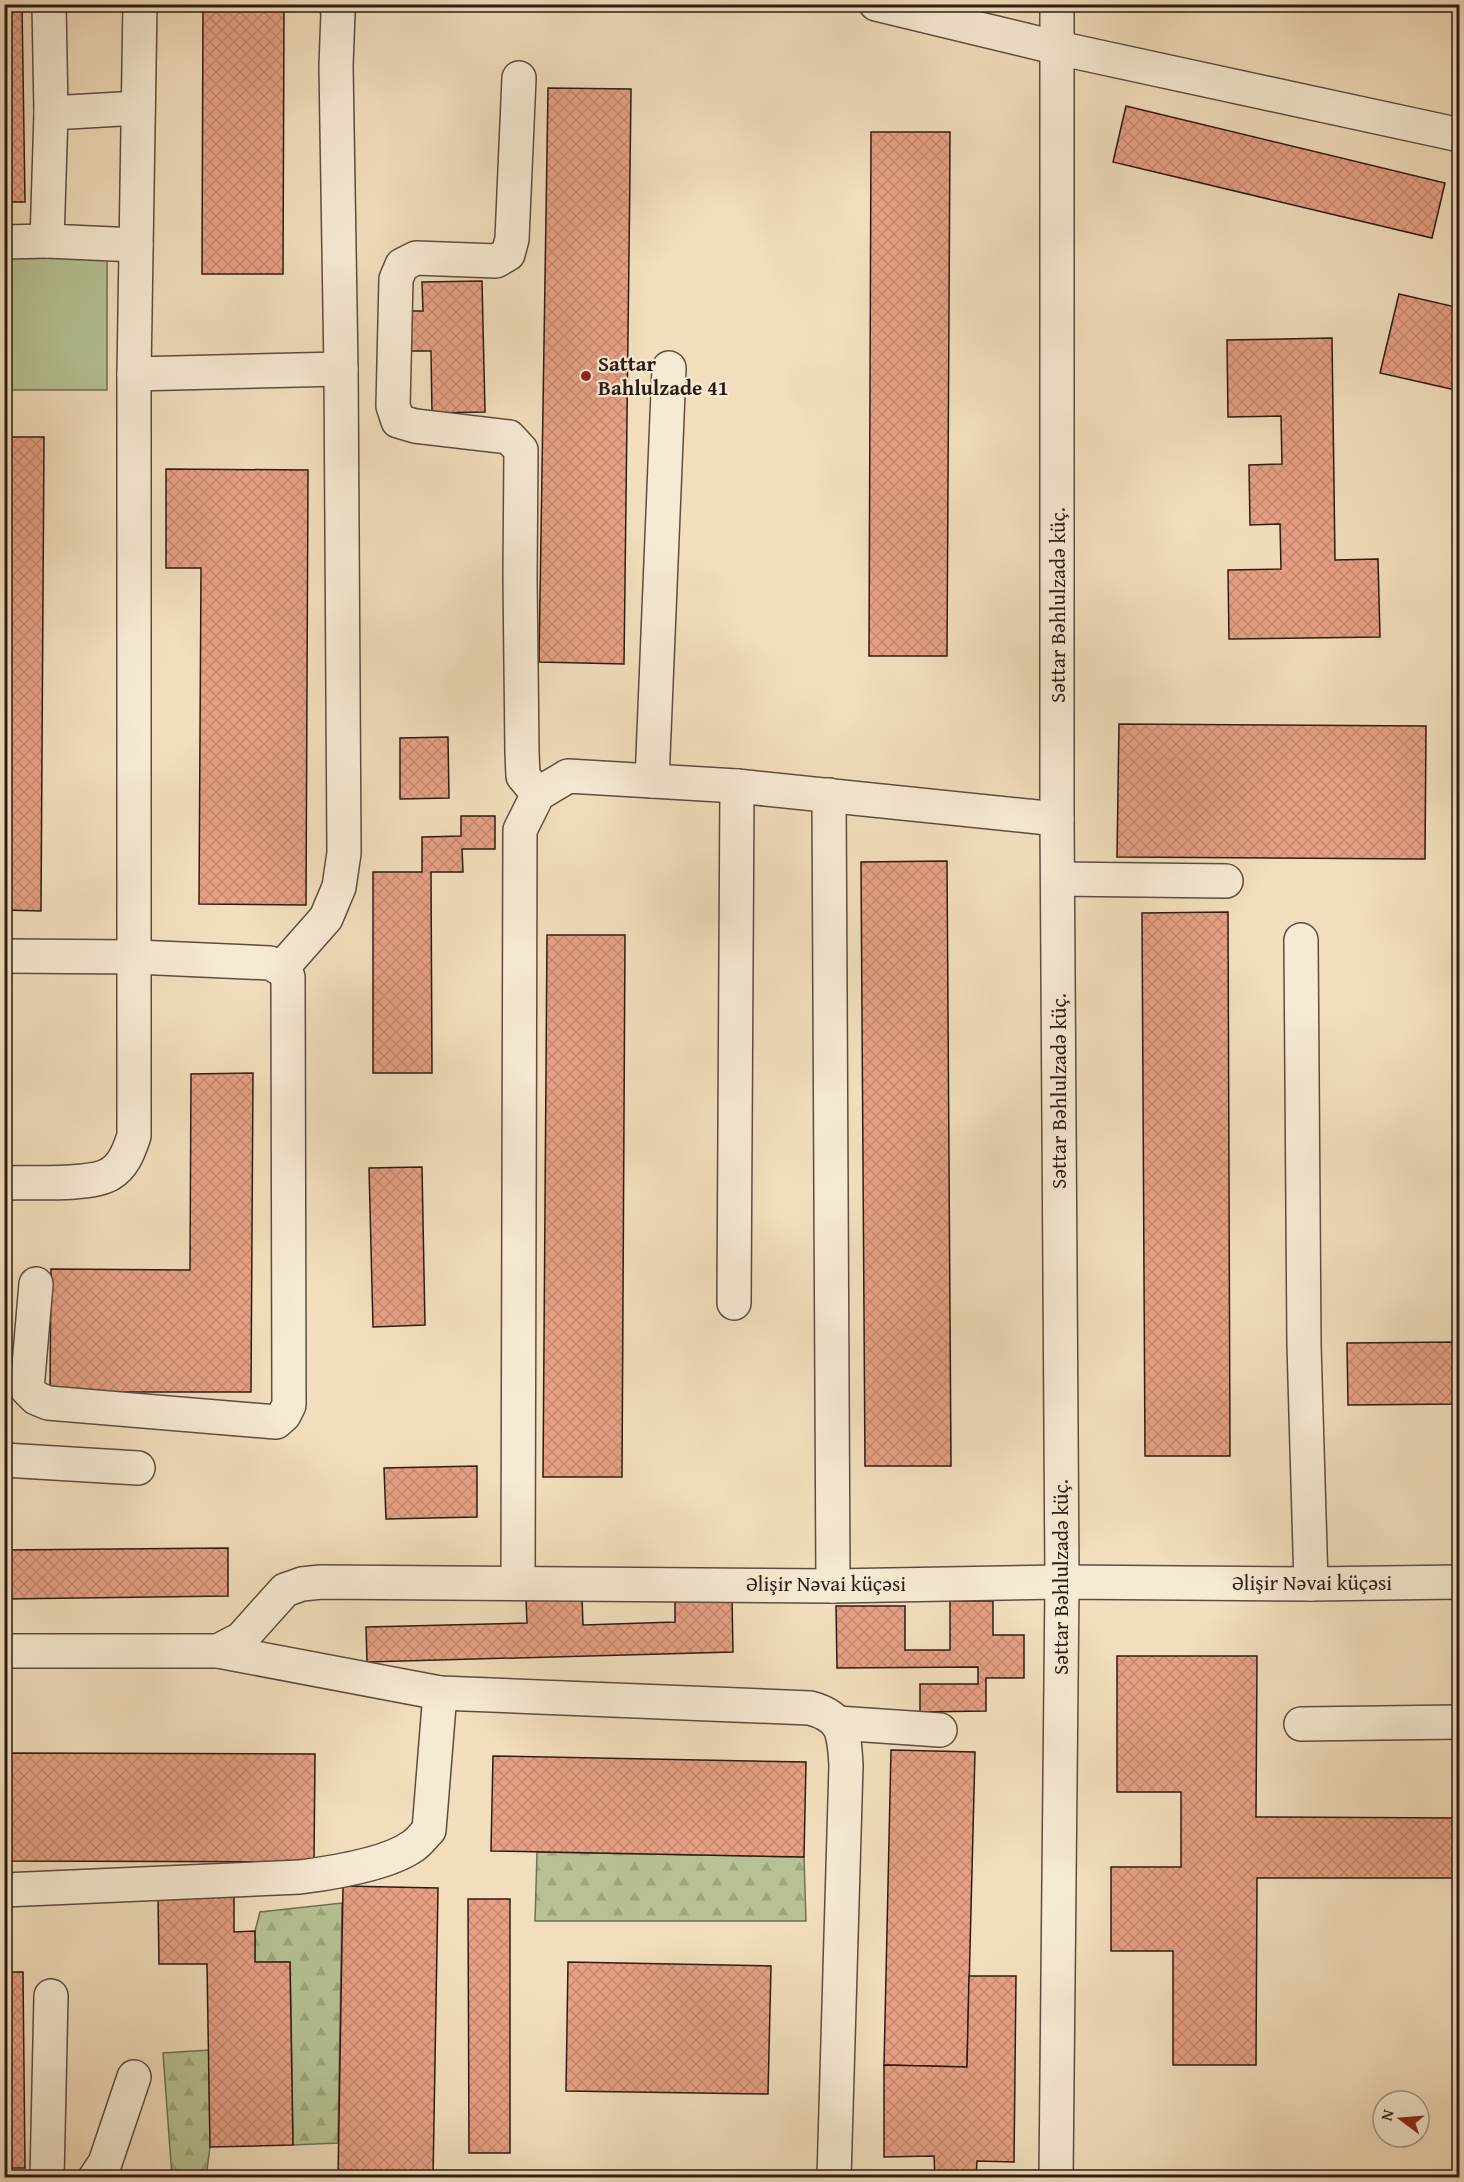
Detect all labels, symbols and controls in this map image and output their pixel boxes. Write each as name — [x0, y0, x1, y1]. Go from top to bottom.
place label: Sattar Bahlulzade 41 — [598, 348, 729, 403]
marker: Sattar Bahlulzade 41 — [579, 369, 593, 383]
street label: Səttar Bəhlulzadə küç. — [1042, 507, 1073, 703]
street label: Səttar Bəhlulzadə küç. — [1043, 993, 1074, 1189]
street label: Səttar Bəhlulzadə küç. — [1045, 1479, 1076, 1675]
street label: Əlişir Nəvai küçəsi — [1232, 1567, 1392, 1598]
street label: Əlişir Nəvai küçəsi — [746, 1568, 906, 1599]
north arrow — [1371, 2089, 1431, 2149]
text: N — [1374, 2106, 1400, 2123]

